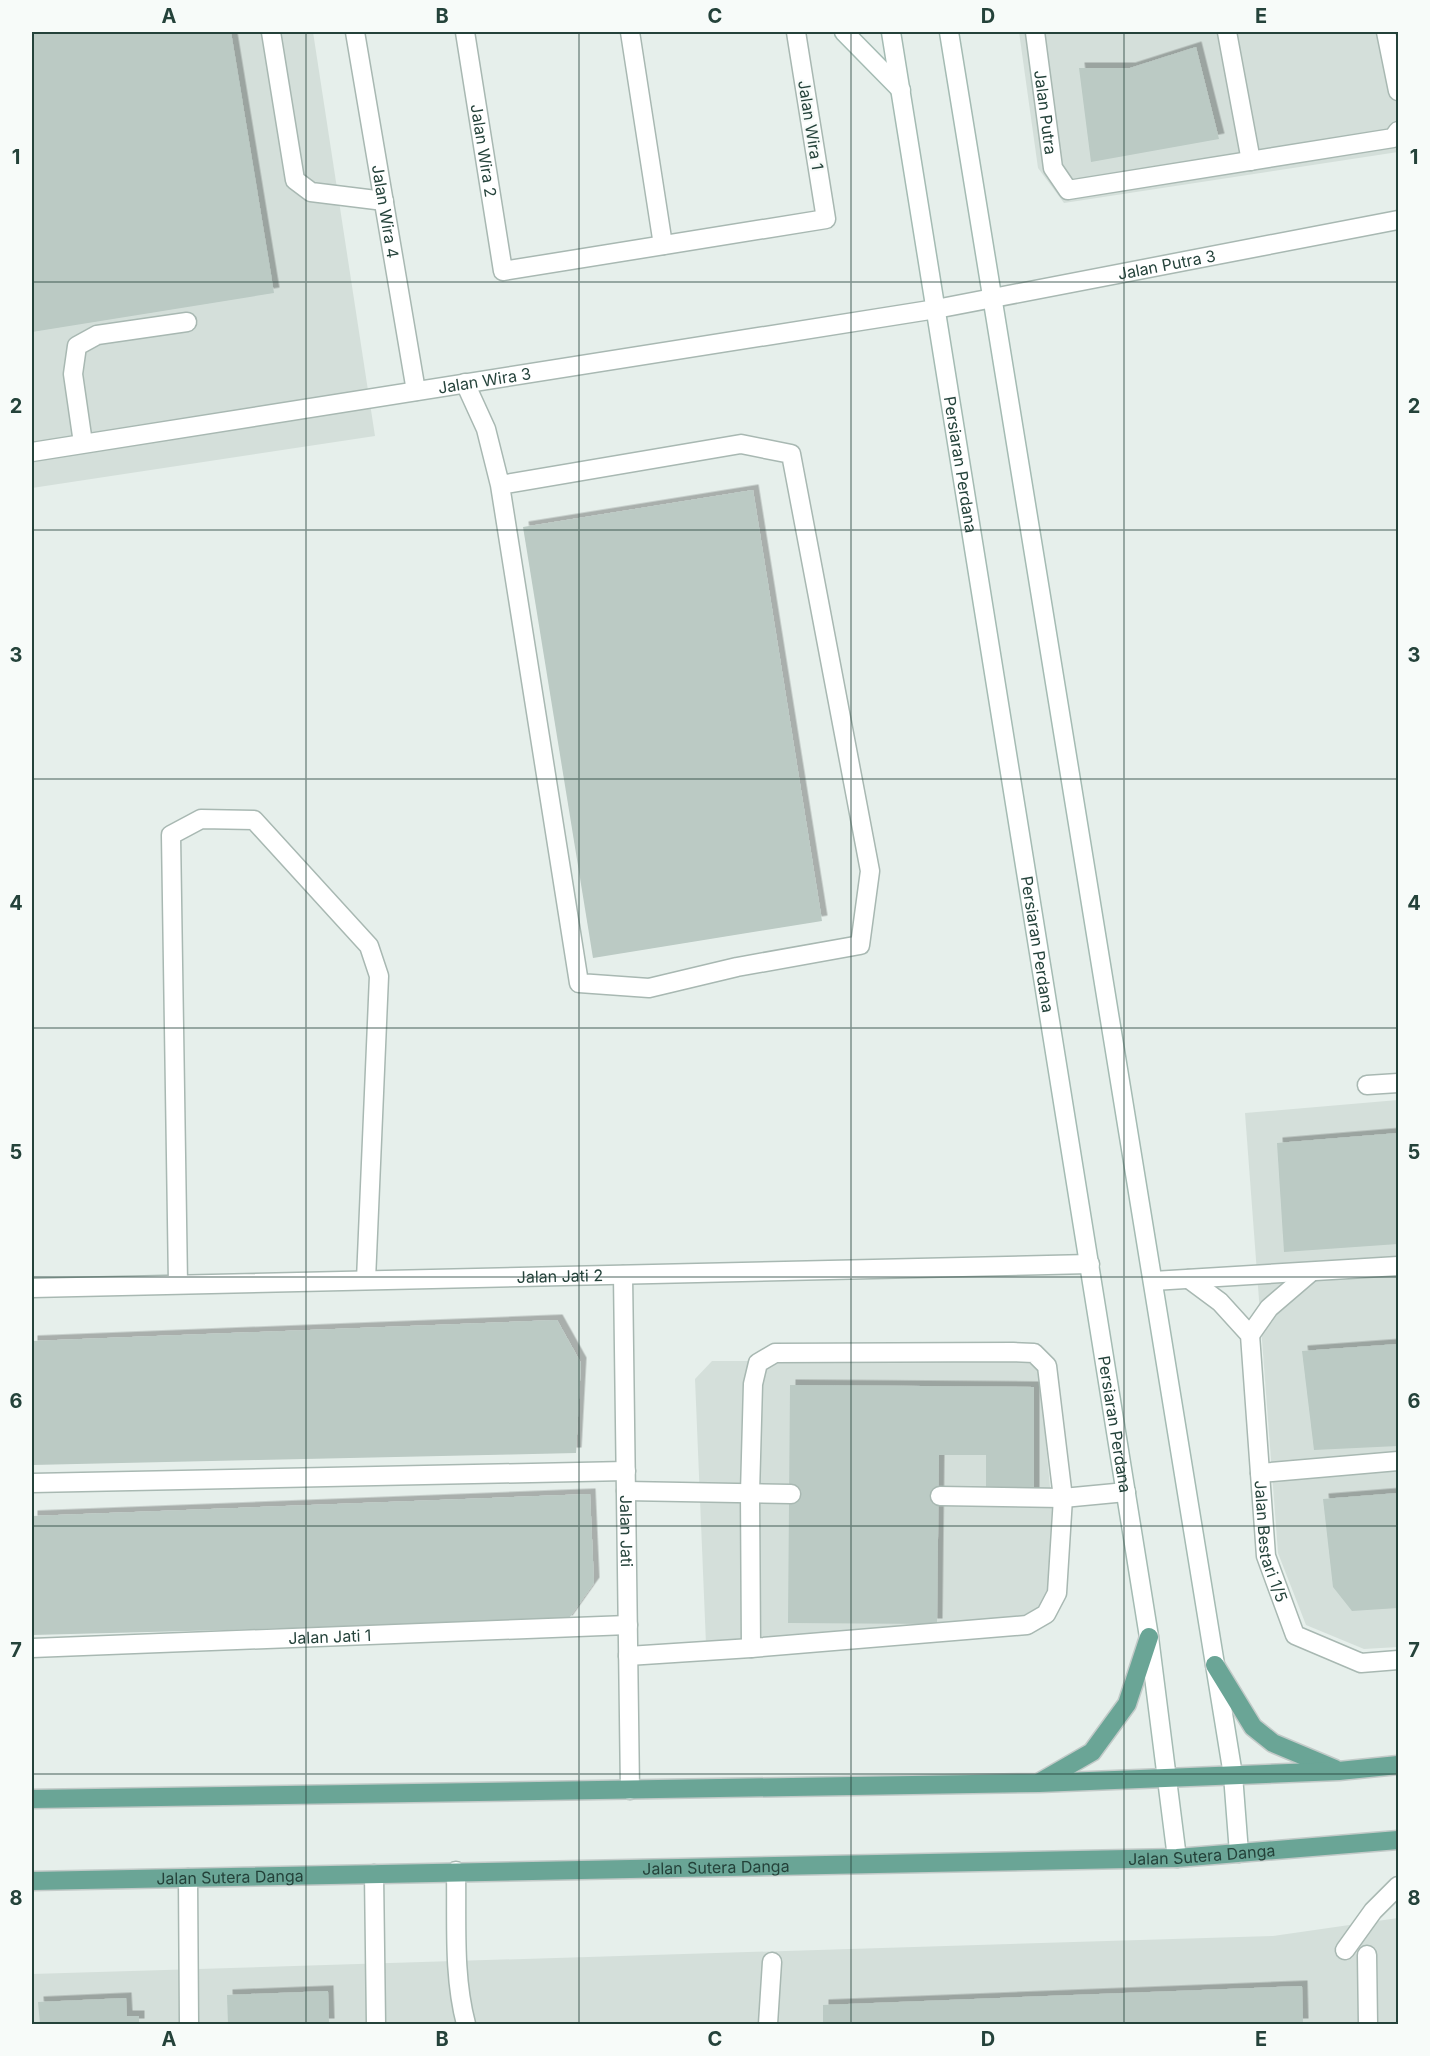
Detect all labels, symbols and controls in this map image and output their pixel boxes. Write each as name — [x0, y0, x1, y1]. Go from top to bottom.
text: A — [162, 4, 177, 28]
text: B — [435, 4, 449, 28]
text: C — [708, 4, 722, 28]
text: D — [981, 4, 995, 28]
text: E — [1255, 4, 1267, 28]
street label: Jalan Putra — [1030, 69, 1061, 156]
street label: Jalan Wira 1 — [794, 79, 828, 171]
street label: Jalan Wira 2 — [467, 103, 501, 198]
text: 1 — [12, 145, 20, 169]
text: 1 — [1410, 145, 1418, 169]
street label: Jalan Wira 4 — [368, 163, 403, 260]
street label: Jalan Putra 3 — [1116, 245, 1217, 284]
street label: Jalan Wira 3 — [436, 363, 532, 398]
text: 2 — [10, 394, 22, 418]
text: 2 — [1408, 394, 1420, 418]
street label: Persiaran Perdana — [940, 395, 981, 534]
text: 3 — [10, 643, 22, 667]
text: 3 — [1408, 643, 1420, 667]
street label: Persiaran Perdana — [1017, 874, 1058, 1014]
text: 4 — [9, 891, 23, 915]
text: 4 — [1407, 891, 1421, 915]
text: 5 — [10, 1140, 22, 1164]
text: 5 — [1408, 1140, 1420, 1164]
street label: Jalan Jati 2 — [516, 1265, 603, 1287]
street label: Persiaran Perdana — [1094, 1354, 1136, 1494]
text: 6 — [10, 1389, 23, 1413]
text: 6 — [1408, 1389, 1421, 1413]
street label: Jalan Bestari 1/5 — [1251, 1480, 1292, 1605]
street label: Jalan Jati — [616, 1495, 637, 1567]
street label: Jalan Jati 1 — [288, 1625, 372, 1648]
text: 7 — [10, 1638, 22, 1662]
text: 7 — [1408, 1638, 1420, 1662]
street label: Jalan Sutera Danga — [1128, 1840, 1276, 1869]
street label: Jalan Sutera Danga — [642, 1856, 790, 1879]
street label: Jalan Sutera Danga — [156, 1866, 304, 1889]
text: 8 — [9, 1886, 23, 1910]
text: 8 — [1407, 1886, 1421, 1910]
text: A — [162, 2027, 177, 2051]
text: B — [435, 2027, 449, 2051]
text: C — [708, 2027, 722, 2051]
text: D — [981, 2027, 995, 2051]
text: E — [1255, 2027, 1267, 2051]

